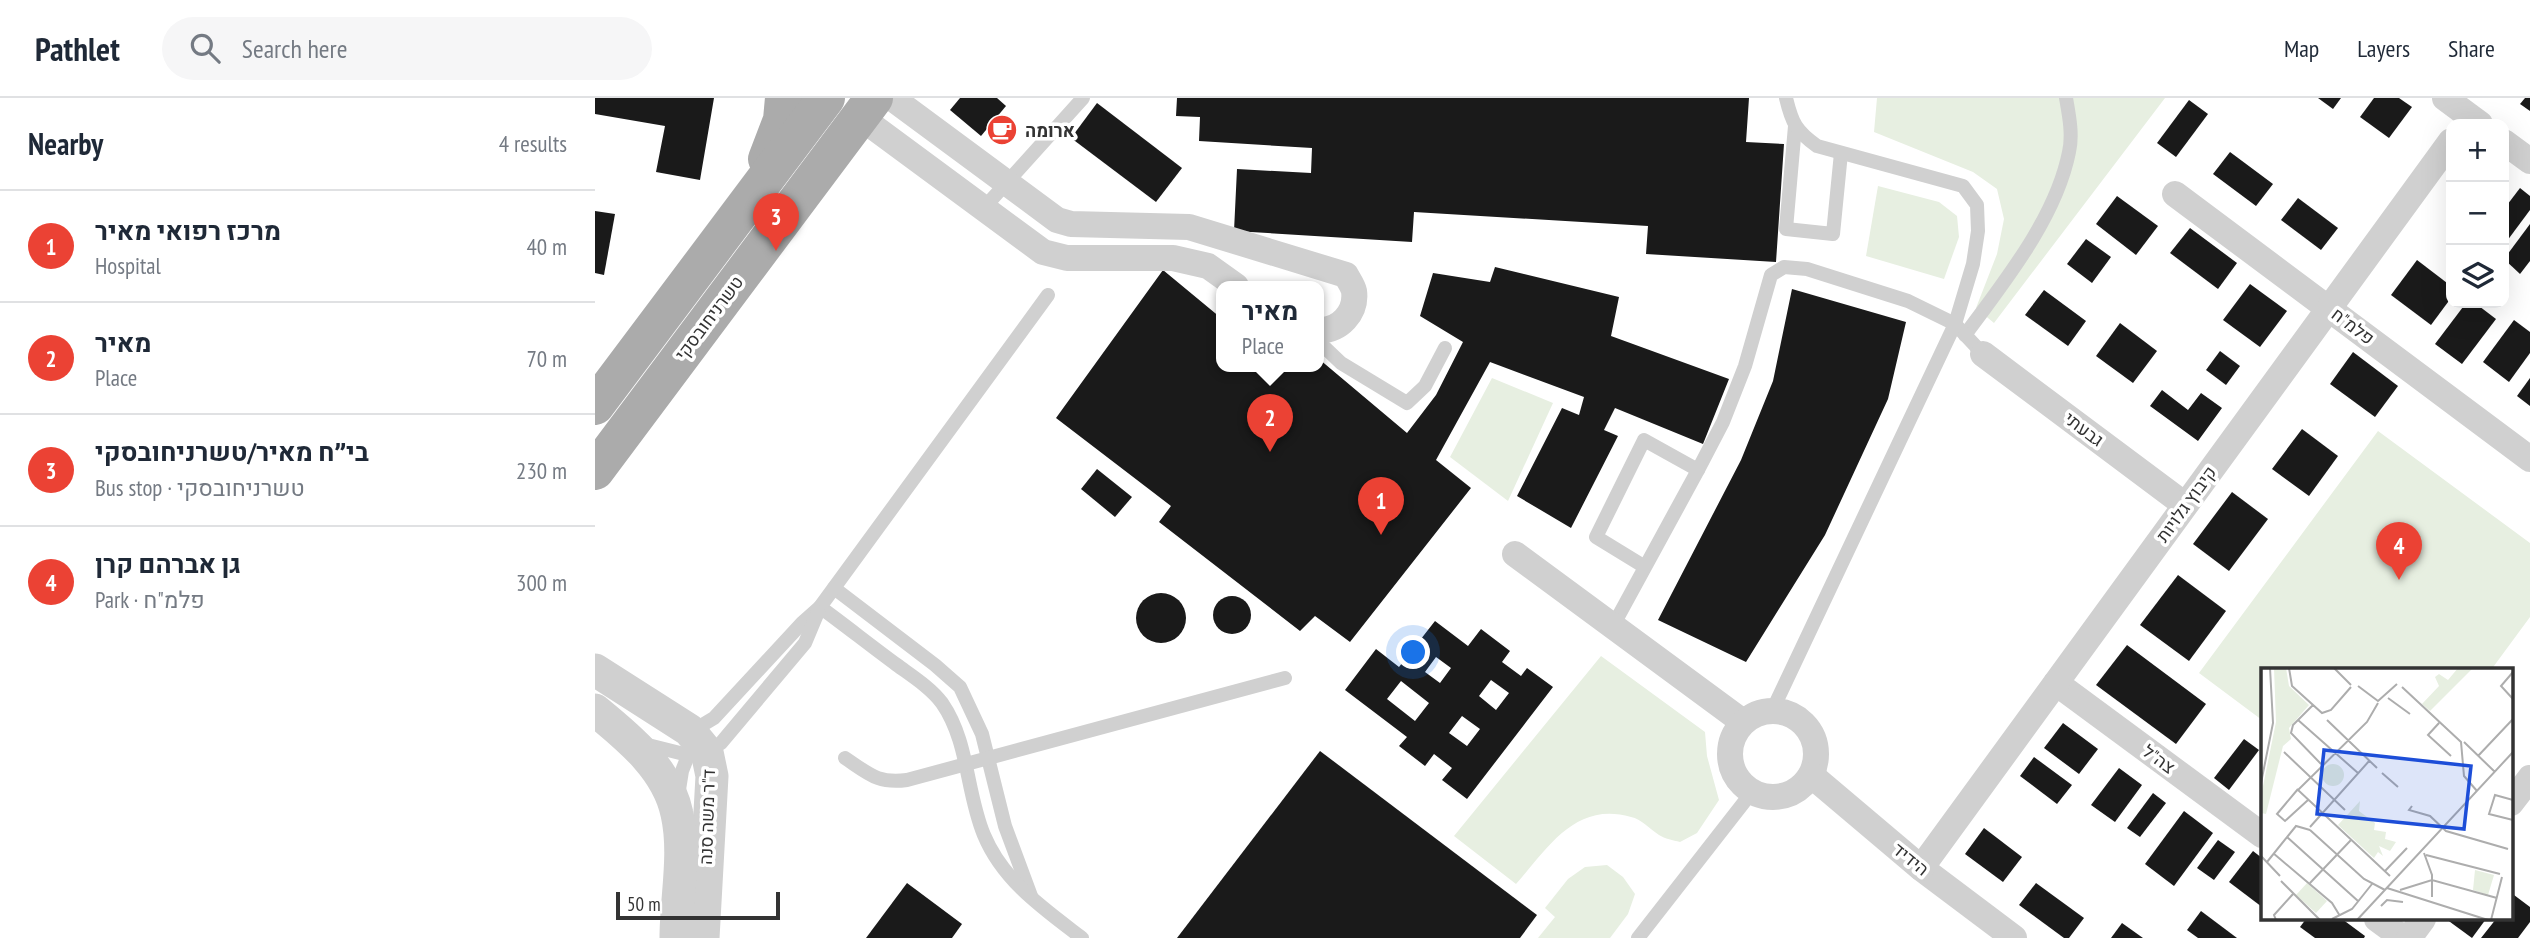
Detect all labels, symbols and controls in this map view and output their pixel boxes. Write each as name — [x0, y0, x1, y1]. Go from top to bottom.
search box — [162, 17, 652, 80]
text: Pathlet — [35, 27, 120, 70]
icon: search — [186, 29, 224, 67]
text: Search here — [242, 32, 347, 65]
text: Map — [2284, 33, 2319, 64]
text: Layers — [2357, 33, 2410, 64]
text: Share — [2448, 33, 2495, 64]
cafe icon: ארומה — [985, 113, 1019, 147]
place label: ארומה — [1025, 119, 1075, 142]
map controls — [2446, 119, 2509, 308]
button: + — [2446, 119, 2509, 182]
text: Nearby — [28, 124, 103, 163]
text: 4 results — [499, 129, 567, 158]
button: − — [2446, 182, 2509, 245]
pin: 3 — [753, 193, 799, 251]
text: מרכז רפואי מאיר — [95, 214, 281, 247]
text: 1 — [46, 232, 57, 261]
text: 40 m — [526, 232, 567, 261]
button: layers — [2446, 245, 2509, 308]
text: Hospital — [95, 251, 161, 280]
street label: טשרניחובסקי — [670, 271, 748, 365]
popup — [1216, 281, 1324, 372]
text: מאיר — [1242, 294, 1298, 327]
street label: פלמ"ח — [2327, 302, 2379, 350]
text: מאיר — [95, 326, 151, 359]
text: Place — [1242, 331, 1284, 360]
text: 2 — [46, 344, 57, 373]
text: 70 m — [526, 344, 567, 373]
text: Place — [95, 363, 137, 392]
pin: 2 — [1247, 394, 1293, 452]
street label: גבעתי — [2060, 407, 2108, 451]
text: בי״ח מאיר/טשרניחובסקי — [95, 435, 369, 468]
text: 3 — [46, 456, 57, 485]
text: 230 m — [516, 456, 567, 485]
street label: קיבוץ גלויות — [2151, 461, 2221, 547]
text: Bus stop · טשרניחובסקי — [95, 473, 305, 502]
pin: 1 — [1358, 477, 1404, 535]
pin: 4 — [2376, 522, 2422, 580]
text: גן אברהם קרן — [95, 547, 241, 580]
text: 4 — [46, 568, 57, 597]
text: 300 m — [516, 568, 567, 597]
text: Park · פלמ"ח — [95, 585, 205, 614]
your location — [1396, 635, 1430, 669]
inset map — [2261, 668, 2513, 920]
street label: צה"ל — [2138, 739, 2180, 779]
street label: ד"ר משה סנה — [694, 769, 720, 865]
street label: הידיד — [1888, 837, 1934, 881]
scale bar — [616, 889, 781, 921]
text: 50 m — [627, 892, 661, 916]

